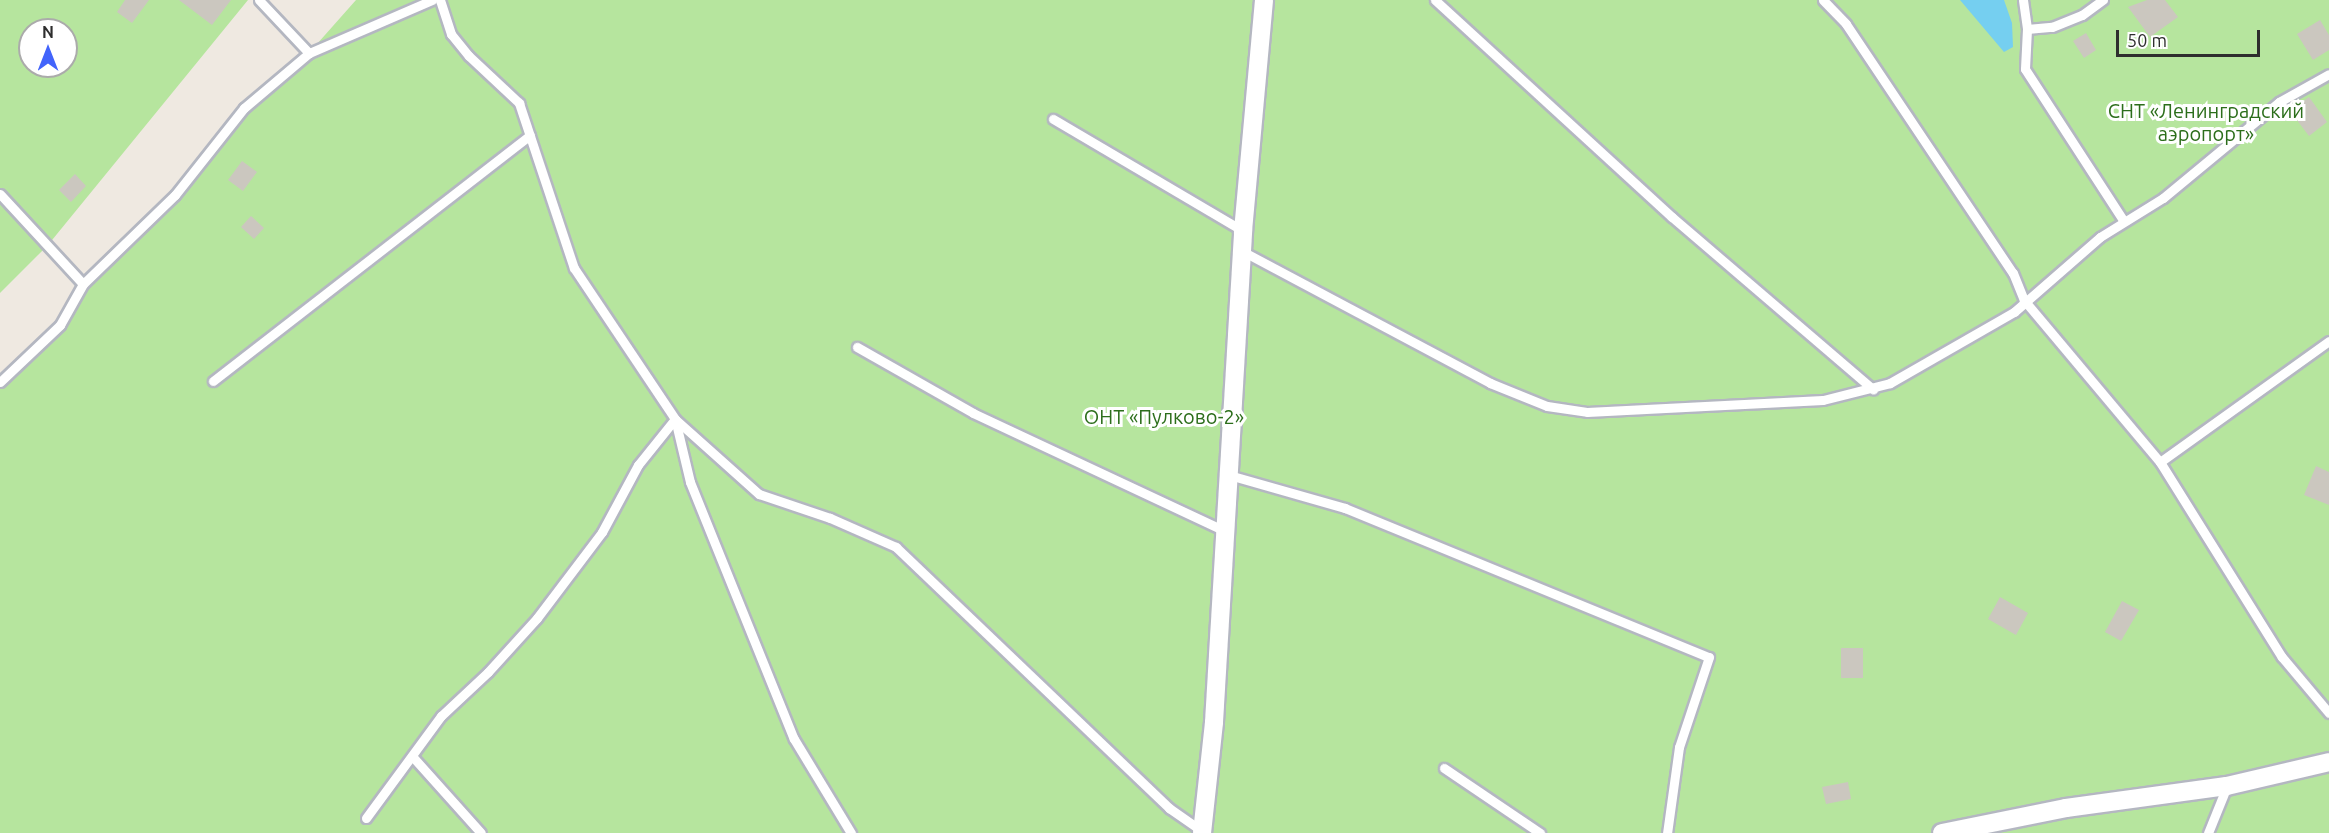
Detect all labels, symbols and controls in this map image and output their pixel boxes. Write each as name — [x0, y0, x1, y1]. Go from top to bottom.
north arrow — [18, 18, 78, 78]
scale bar — [2119, 18, 2263, 56]
text: N — [42, 23, 54, 41]
text: 50 m — [2127, 30, 2167, 50]
park label: СНТ «Ленинградский аэропорт» — [2108, 99, 2304, 146]
park label: ОНТ «Пулково-2» — [1084, 404, 1244, 428]

